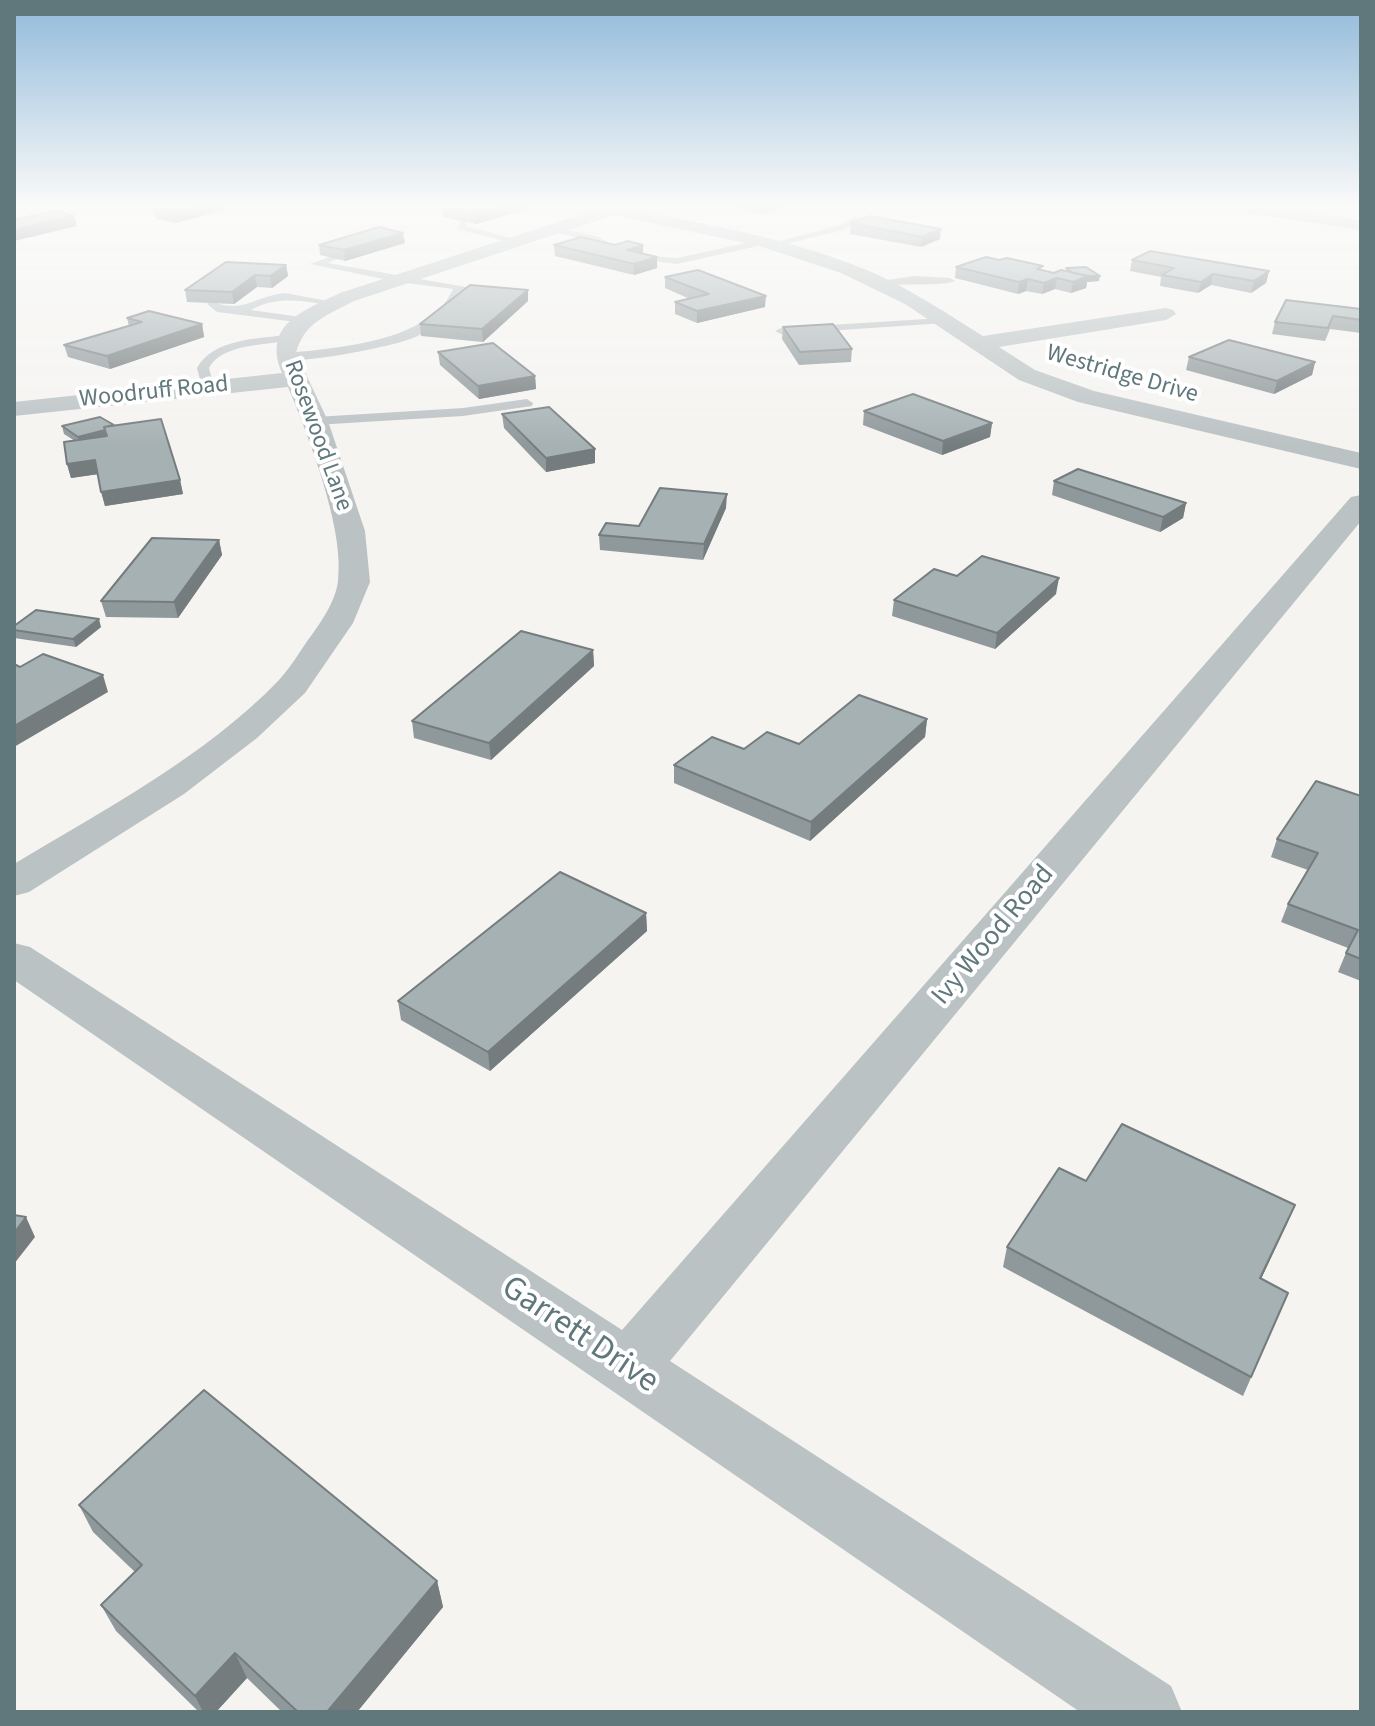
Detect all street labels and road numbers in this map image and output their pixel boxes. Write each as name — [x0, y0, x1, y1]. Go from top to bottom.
street label: Westridge Drive — [1043, 340, 1201, 410]
street label: Rosewood Lane — [276, 357, 358, 515]
street label: Woodruff Road — [78, 371, 230, 415]
street label: Ivy Wood Road — [926, 859, 1062, 1013]
street label: Garrett Drive — [493, 1269, 665, 1403]

